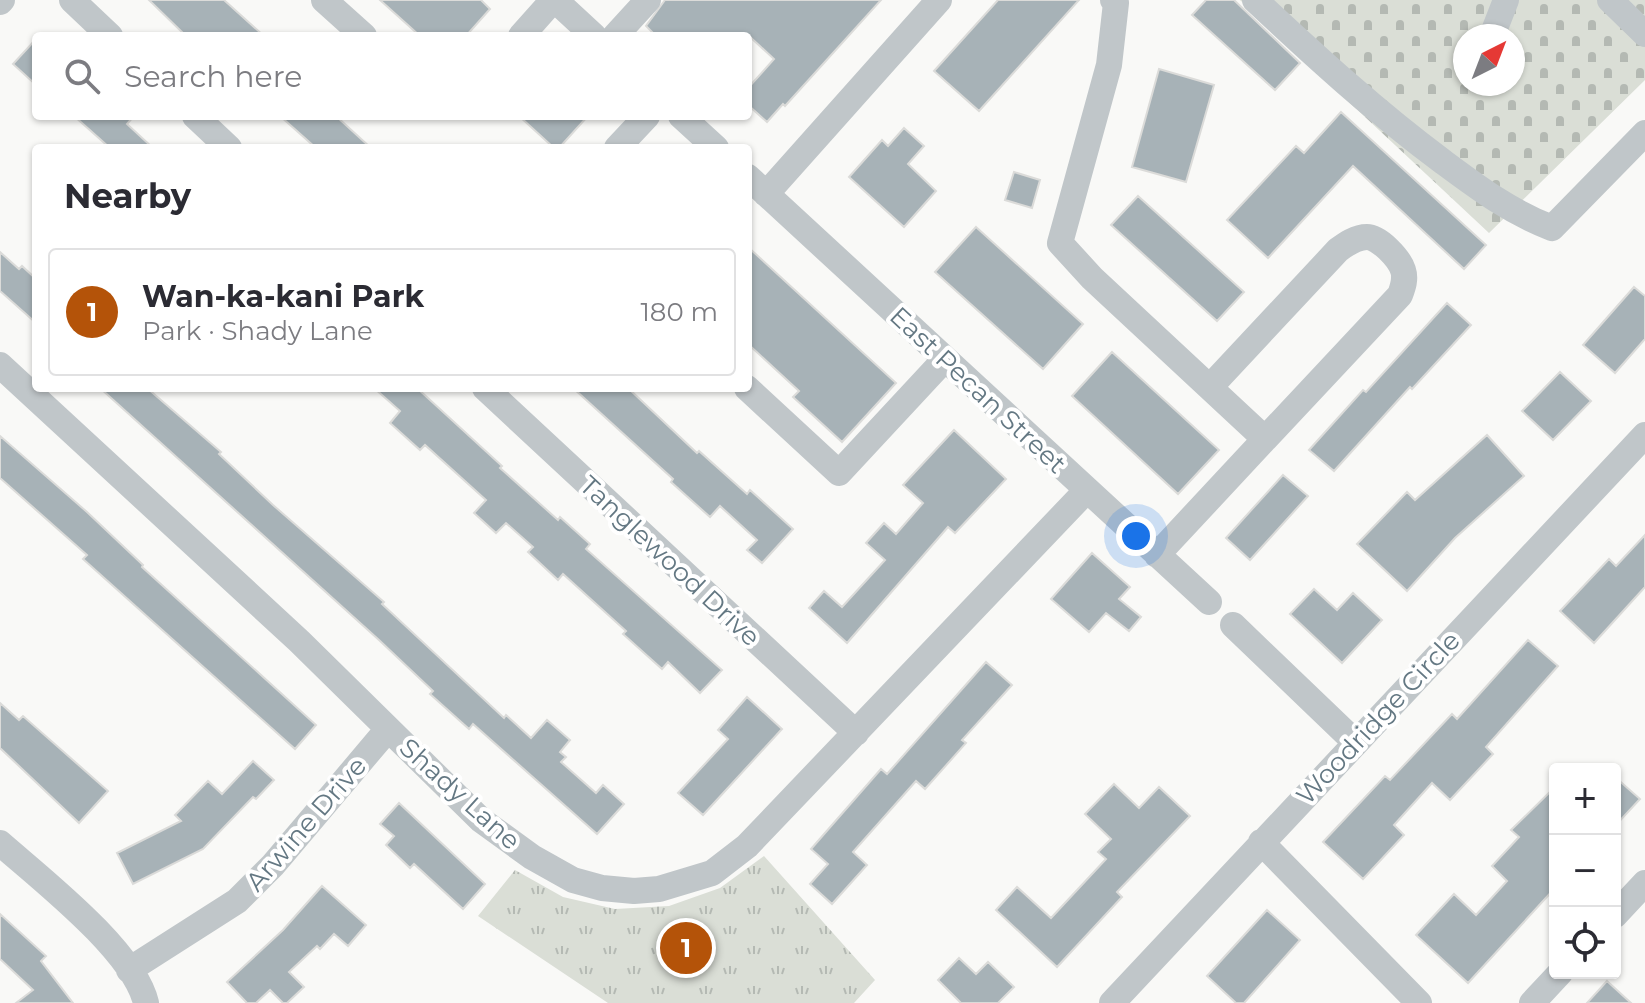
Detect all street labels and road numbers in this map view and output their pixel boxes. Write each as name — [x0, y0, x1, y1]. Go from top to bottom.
street label: East Pecan Street — [883, 300, 1073, 480]
street label: Tanglewood Drive — [573, 469, 767, 653]
street label: Woodridge Circle — [1289, 625, 1467, 811]
street label: Shady Lane — [393, 732, 527, 856]
street label: Arwine Drive — [239, 750, 373, 898]

